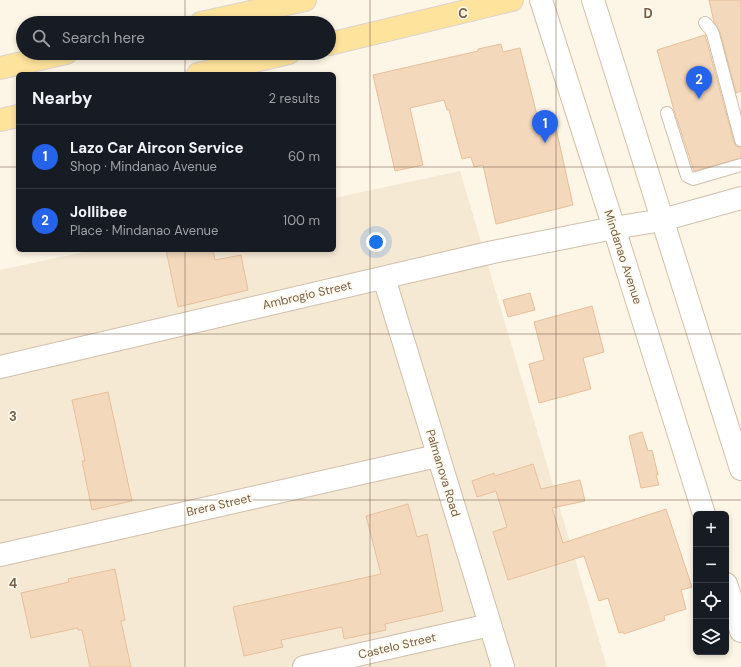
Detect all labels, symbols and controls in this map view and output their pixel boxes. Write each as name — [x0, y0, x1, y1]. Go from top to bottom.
text: C — [458, 5, 468, 22]
text: D — [643, 5, 653, 22]
search box — [16, 16, 336, 60]
icon: search — [30, 27, 52, 49]
text: Search here — [62, 28, 145, 48]
pin: 2 — [686, 66, 712, 99]
text: Nearby — [32, 87, 92, 109]
text: 2 results — [269, 90, 320, 107]
pin: 1 — [532, 110, 558, 143]
text: Lazo Car Aircon Service — [70, 138, 243, 158]
text: 1 — [43, 148, 47, 165]
text: 60 m — [288, 148, 320, 165]
text: Shop · Mindanao Avenue — [70, 158, 217, 175]
text: Jollibee — [70, 202, 127, 222]
street label: Mindanao Avenue — [600, 208, 646, 306]
text: 2 — [41, 212, 49, 229]
text: 100 m — [283, 212, 320, 229]
text: Place · Mindanao Avenue — [70, 222, 218, 239]
your location — [366, 232, 386, 252]
street label: Ambrogio Street — [261, 277, 353, 313]
text: 3 — [9, 408, 17, 425]
street label: Palmanova Road — [422, 427, 464, 519]
street label: Brera Street — [185, 490, 253, 520]
map controls — [693, 511, 729, 655]
button: + — [693, 511, 729, 547]
button: − — [693, 547, 729, 583]
text: 4 — [9, 575, 17, 592]
button: locate — [693, 583, 729, 619]
button: layers — [693, 619, 729, 655]
street label: Castelo Street — [357, 629, 438, 663]

